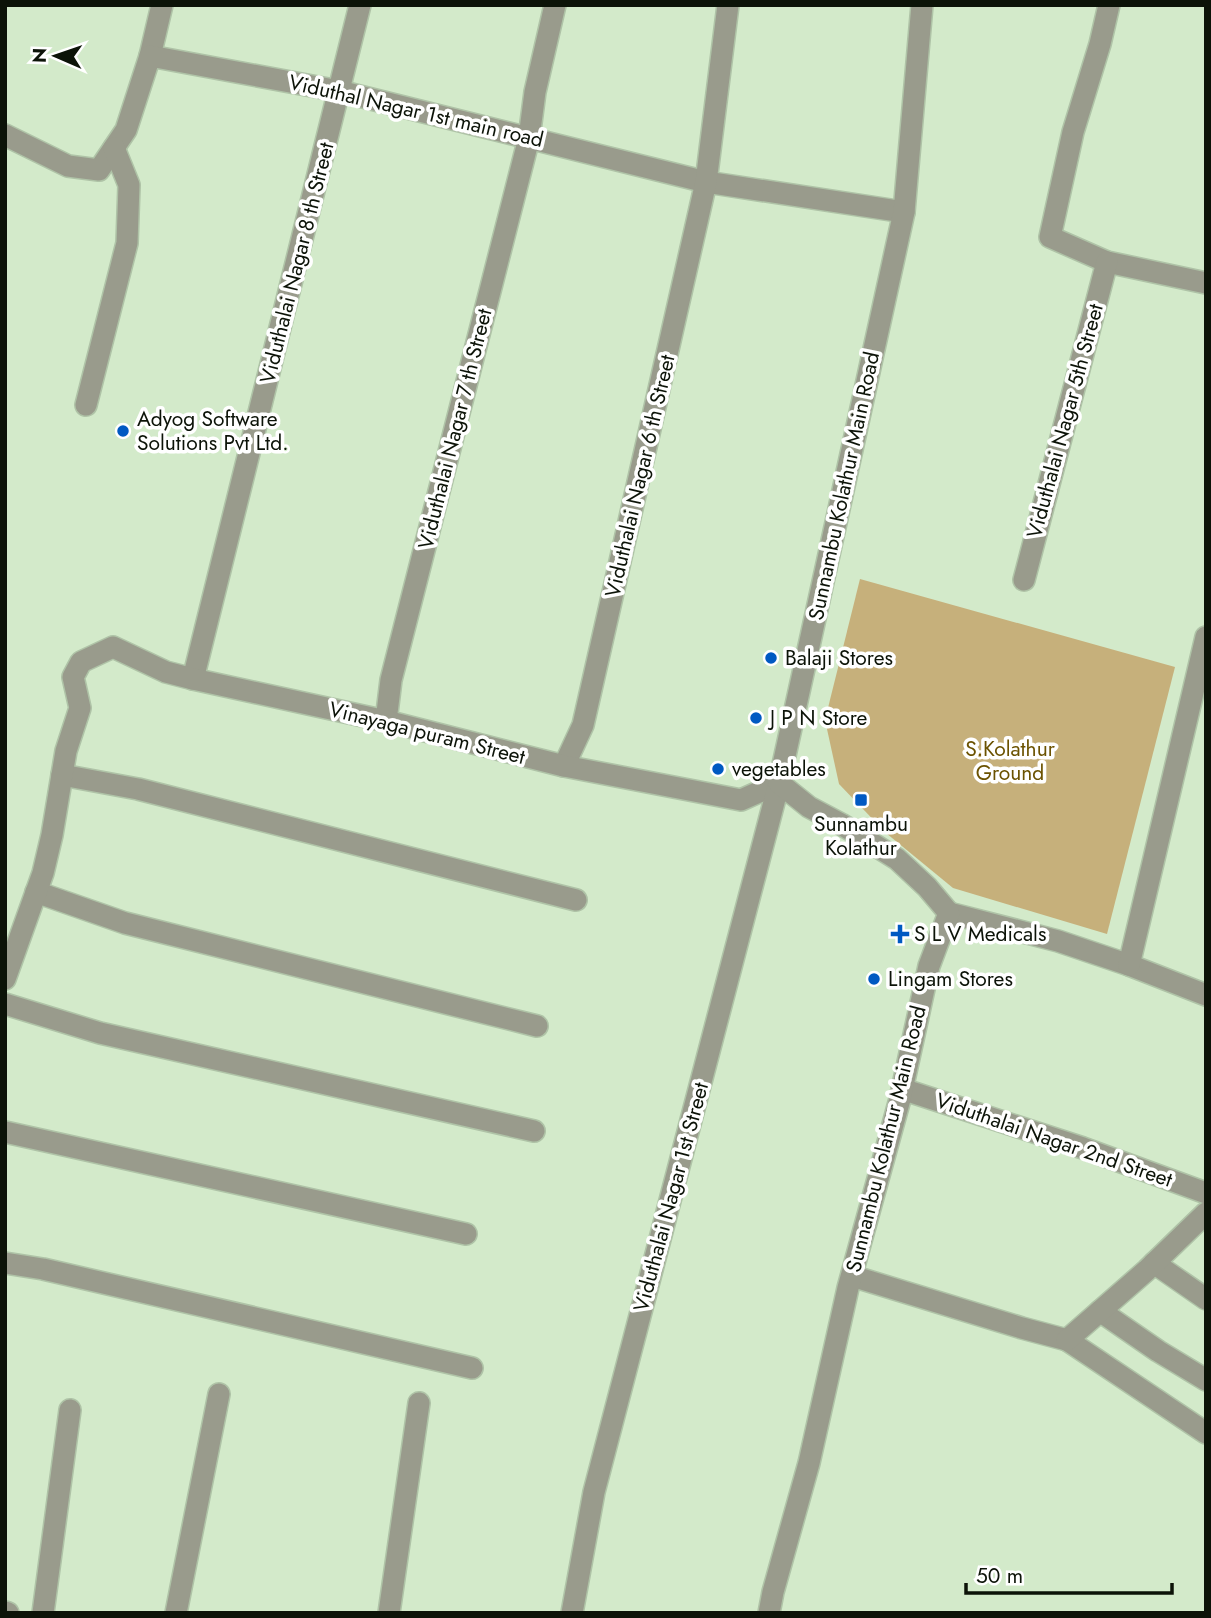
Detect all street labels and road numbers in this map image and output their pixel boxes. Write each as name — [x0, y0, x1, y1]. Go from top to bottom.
street label: Viduthal Nagar 1st main road — [286, 67, 546, 155]
street label: Viduthalai Nagar 8 th Street — [253, 139, 341, 387]
street label: Viduthalai Nagar 5th Street — [1019, 301, 1111, 541]
street label: Viduthalai Nagar 7 th Street — [411, 306, 499, 552]
street label: Sunnambu Kolathur Main Road — [801, 349, 887, 623]
street label: Viduthalai Nagar 6 th Street — [597, 352, 683, 600]
street label: Vinayaga puram Street — [326, 694, 528, 772]
street label: Sunnambu Kolathur Main Road — [838, 1003, 934, 1275]
street label: Viduthalai Nagar 1st Street — [626, 1079, 716, 1315]
street label: Viduthalai Nagar 2nd Street — [932, 1085, 1176, 1195]

